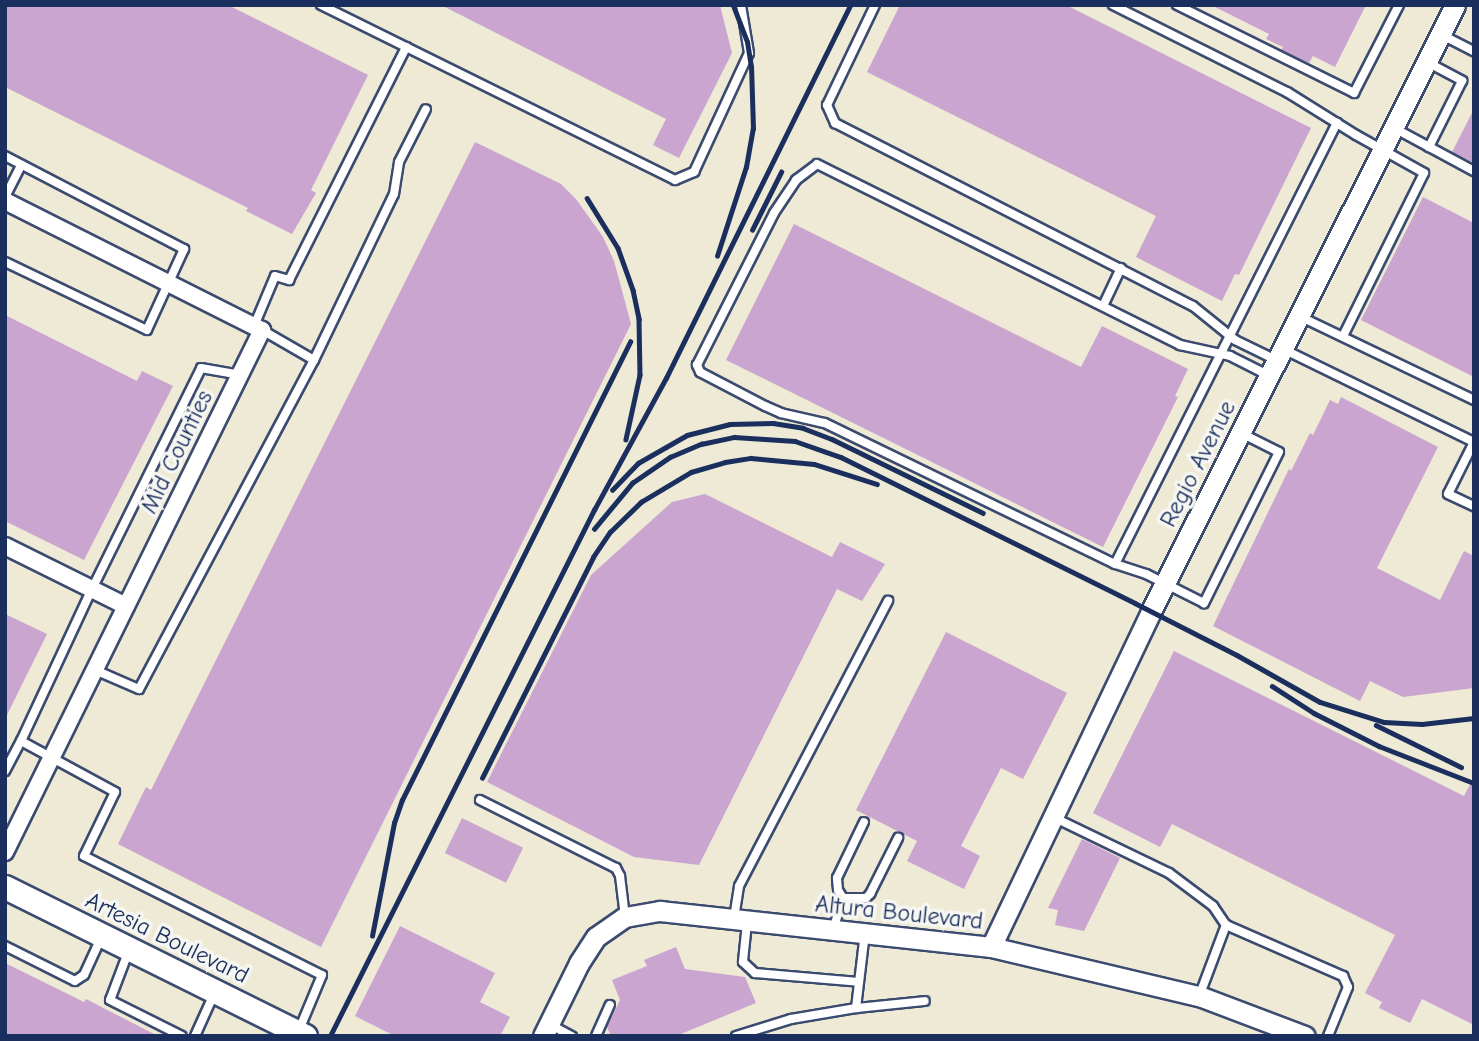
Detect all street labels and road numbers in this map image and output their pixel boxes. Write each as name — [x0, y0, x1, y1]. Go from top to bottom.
street label: Mid Counties — [135, 386, 219, 518]
street label: Regio Avenue — [1154, 396, 1242, 532]
street label: Artesia Boulevard — [81, 886, 253, 990]
street label: Altura Boulevard — [814, 890, 984, 936]

